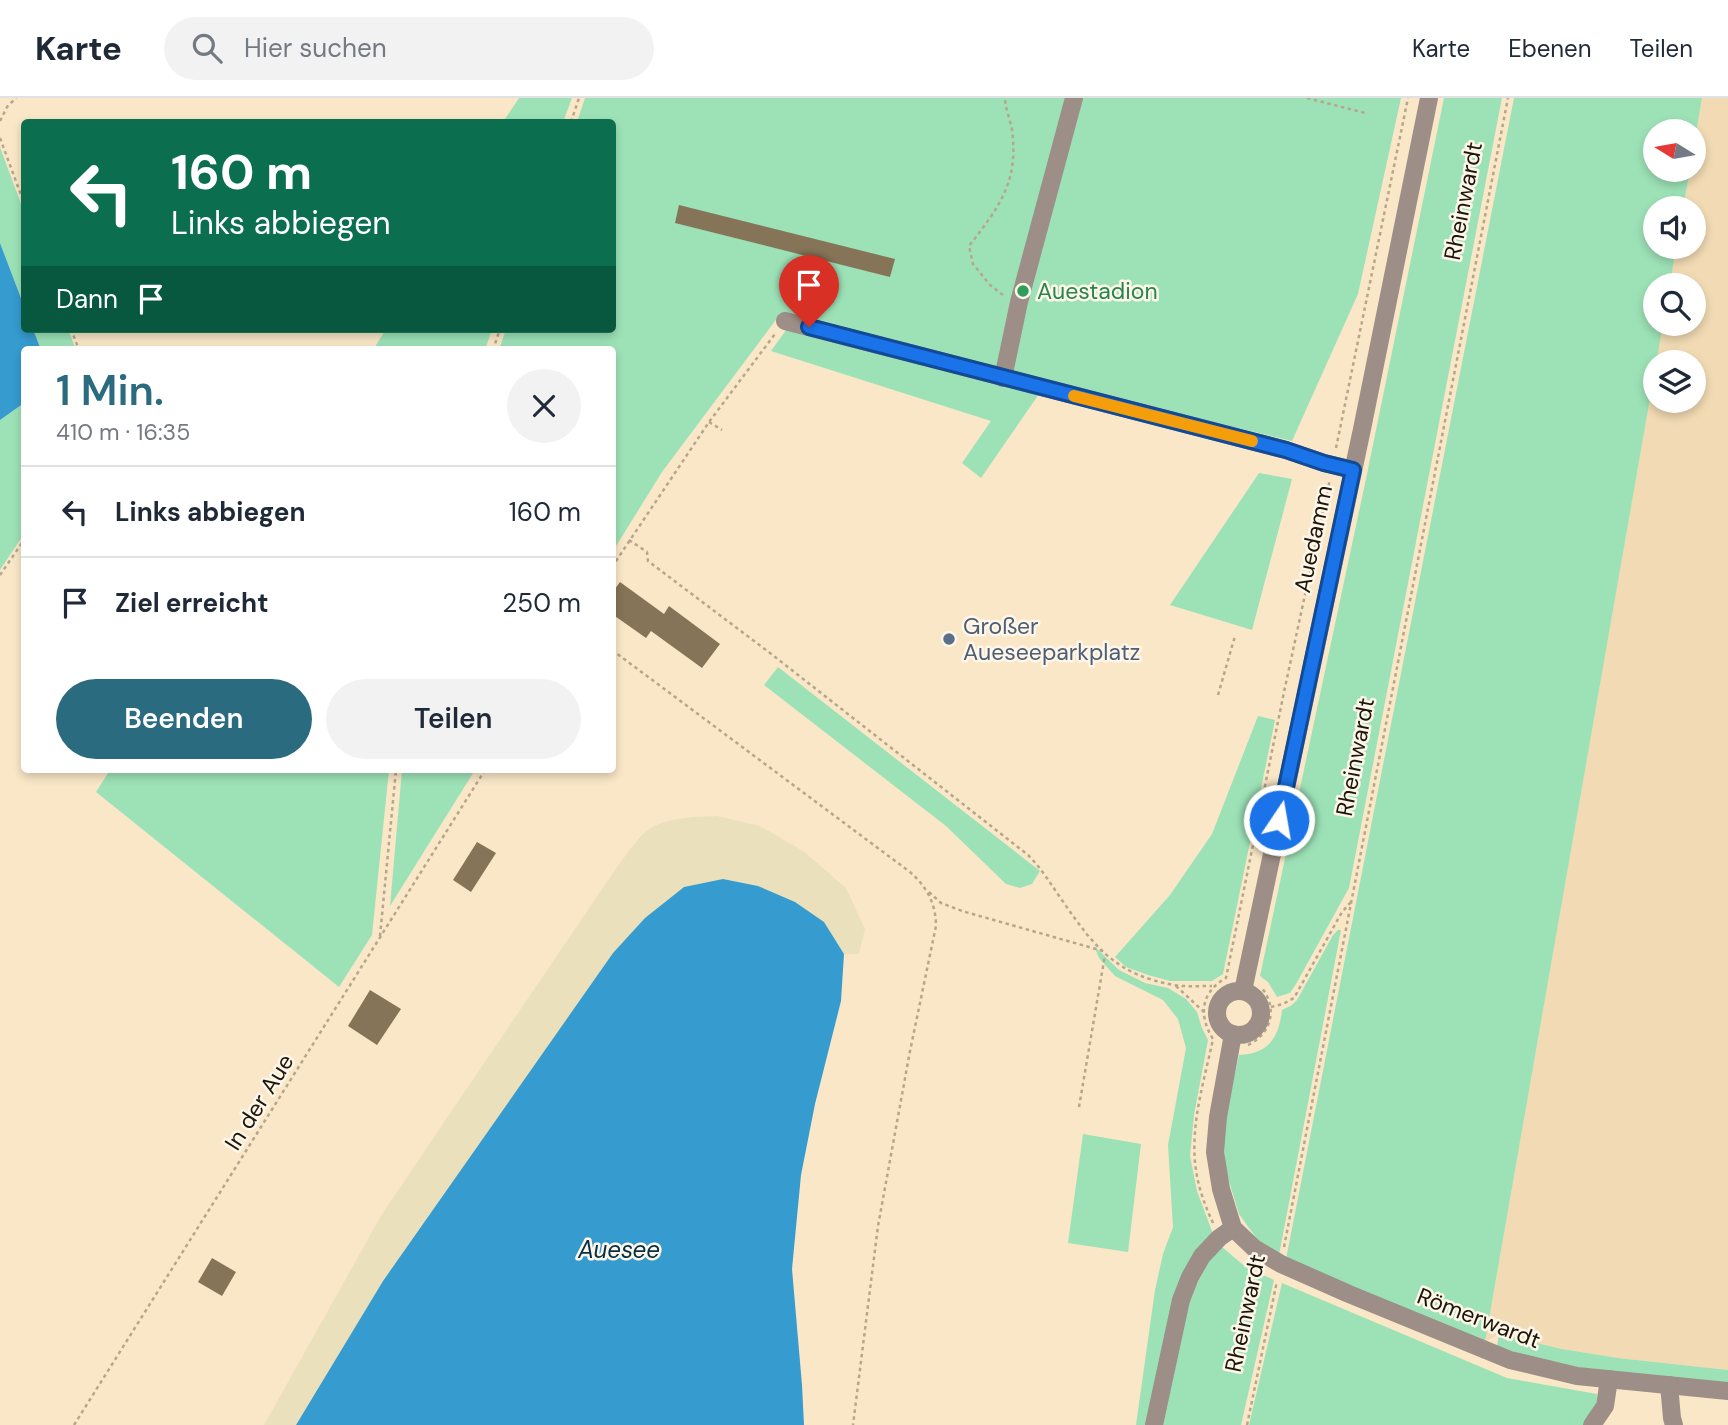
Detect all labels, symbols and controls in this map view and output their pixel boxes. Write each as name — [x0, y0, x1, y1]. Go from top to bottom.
search box — [164, 17, 654, 80]
text: Karte — [35, 27, 122, 70]
icon: search — [188, 29, 226, 67]
text: Hier suchen — [244, 31, 387, 65]
text: Karte — [1412, 33, 1470, 64]
text: Ebenen — [1508, 33, 1592, 64]
text: Teilen — [1630, 33, 1693, 64]
north arrow — [1643, 119, 1706, 182]
map controls — [1643, 119, 1706, 413]
street label: Rheinwardt — [1437, 139, 1489, 263]
text: 160 m — [171, 140, 312, 204]
icon: left — [56, 147, 147, 238]
button: sound — [1643, 196, 1706, 259]
text: Links abbiegen — [171, 202, 391, 244]
pin — [779, 255, 839, 327]
icon: arrive — [790, 266, 828, 304]
button: search — [1643, 273, 1706, 336]
place label: Auestadion — [1037, 276, 1158, 306]
icon: arrive — [132, 280, 170, 318]
text: Dann — [56, 282, 118, 316]
marker: Auestadion — [1015, 283, 1031, 299]
button: layers — [1643, 350, 1706, 413]
text: 1 Min. — [56, 363, 164, 418]
button: close — [507, 369, 581, 443]
text: 410 m · 16:35 — [56, 417, 190, 447]
street label: Auedamm — [1287, 482, 1339, 596]
icon: left — [56, 493, 94, 531]
text: Links abbiegen — [115, 495, 305, 529]
text: 160 m — [509, 495, 581, 529]
icon: arrive — [56, 584, 94, 622]
text: Ziel erreicht — [115, 586, 268, 620]
text: 250 m — [502, 586, 581, 620]
place label: Großer Aueseeparkplatz — [963, 611, 1140, 667]
marker: Großer Aueseeparkplatz — [941, 631, 957, 647]
button: Beenden — [56, 679, 312, 759]
button: Teilen — [326, 679, 581, 759]
street label: Rheinwardt — [1329, 695, 1381, 819]
position arrow — [1242, 783, 1316, 857]
street label: In der Aue — [218, 1048, 300, 1156]
water label: Auesee — [577, 1234, 660, 1265]
street label: Rheinwardt — [1218, 1251, 1272, 1375]
street label: Römerwardt — [1413, 1281, 1545, 1355]

